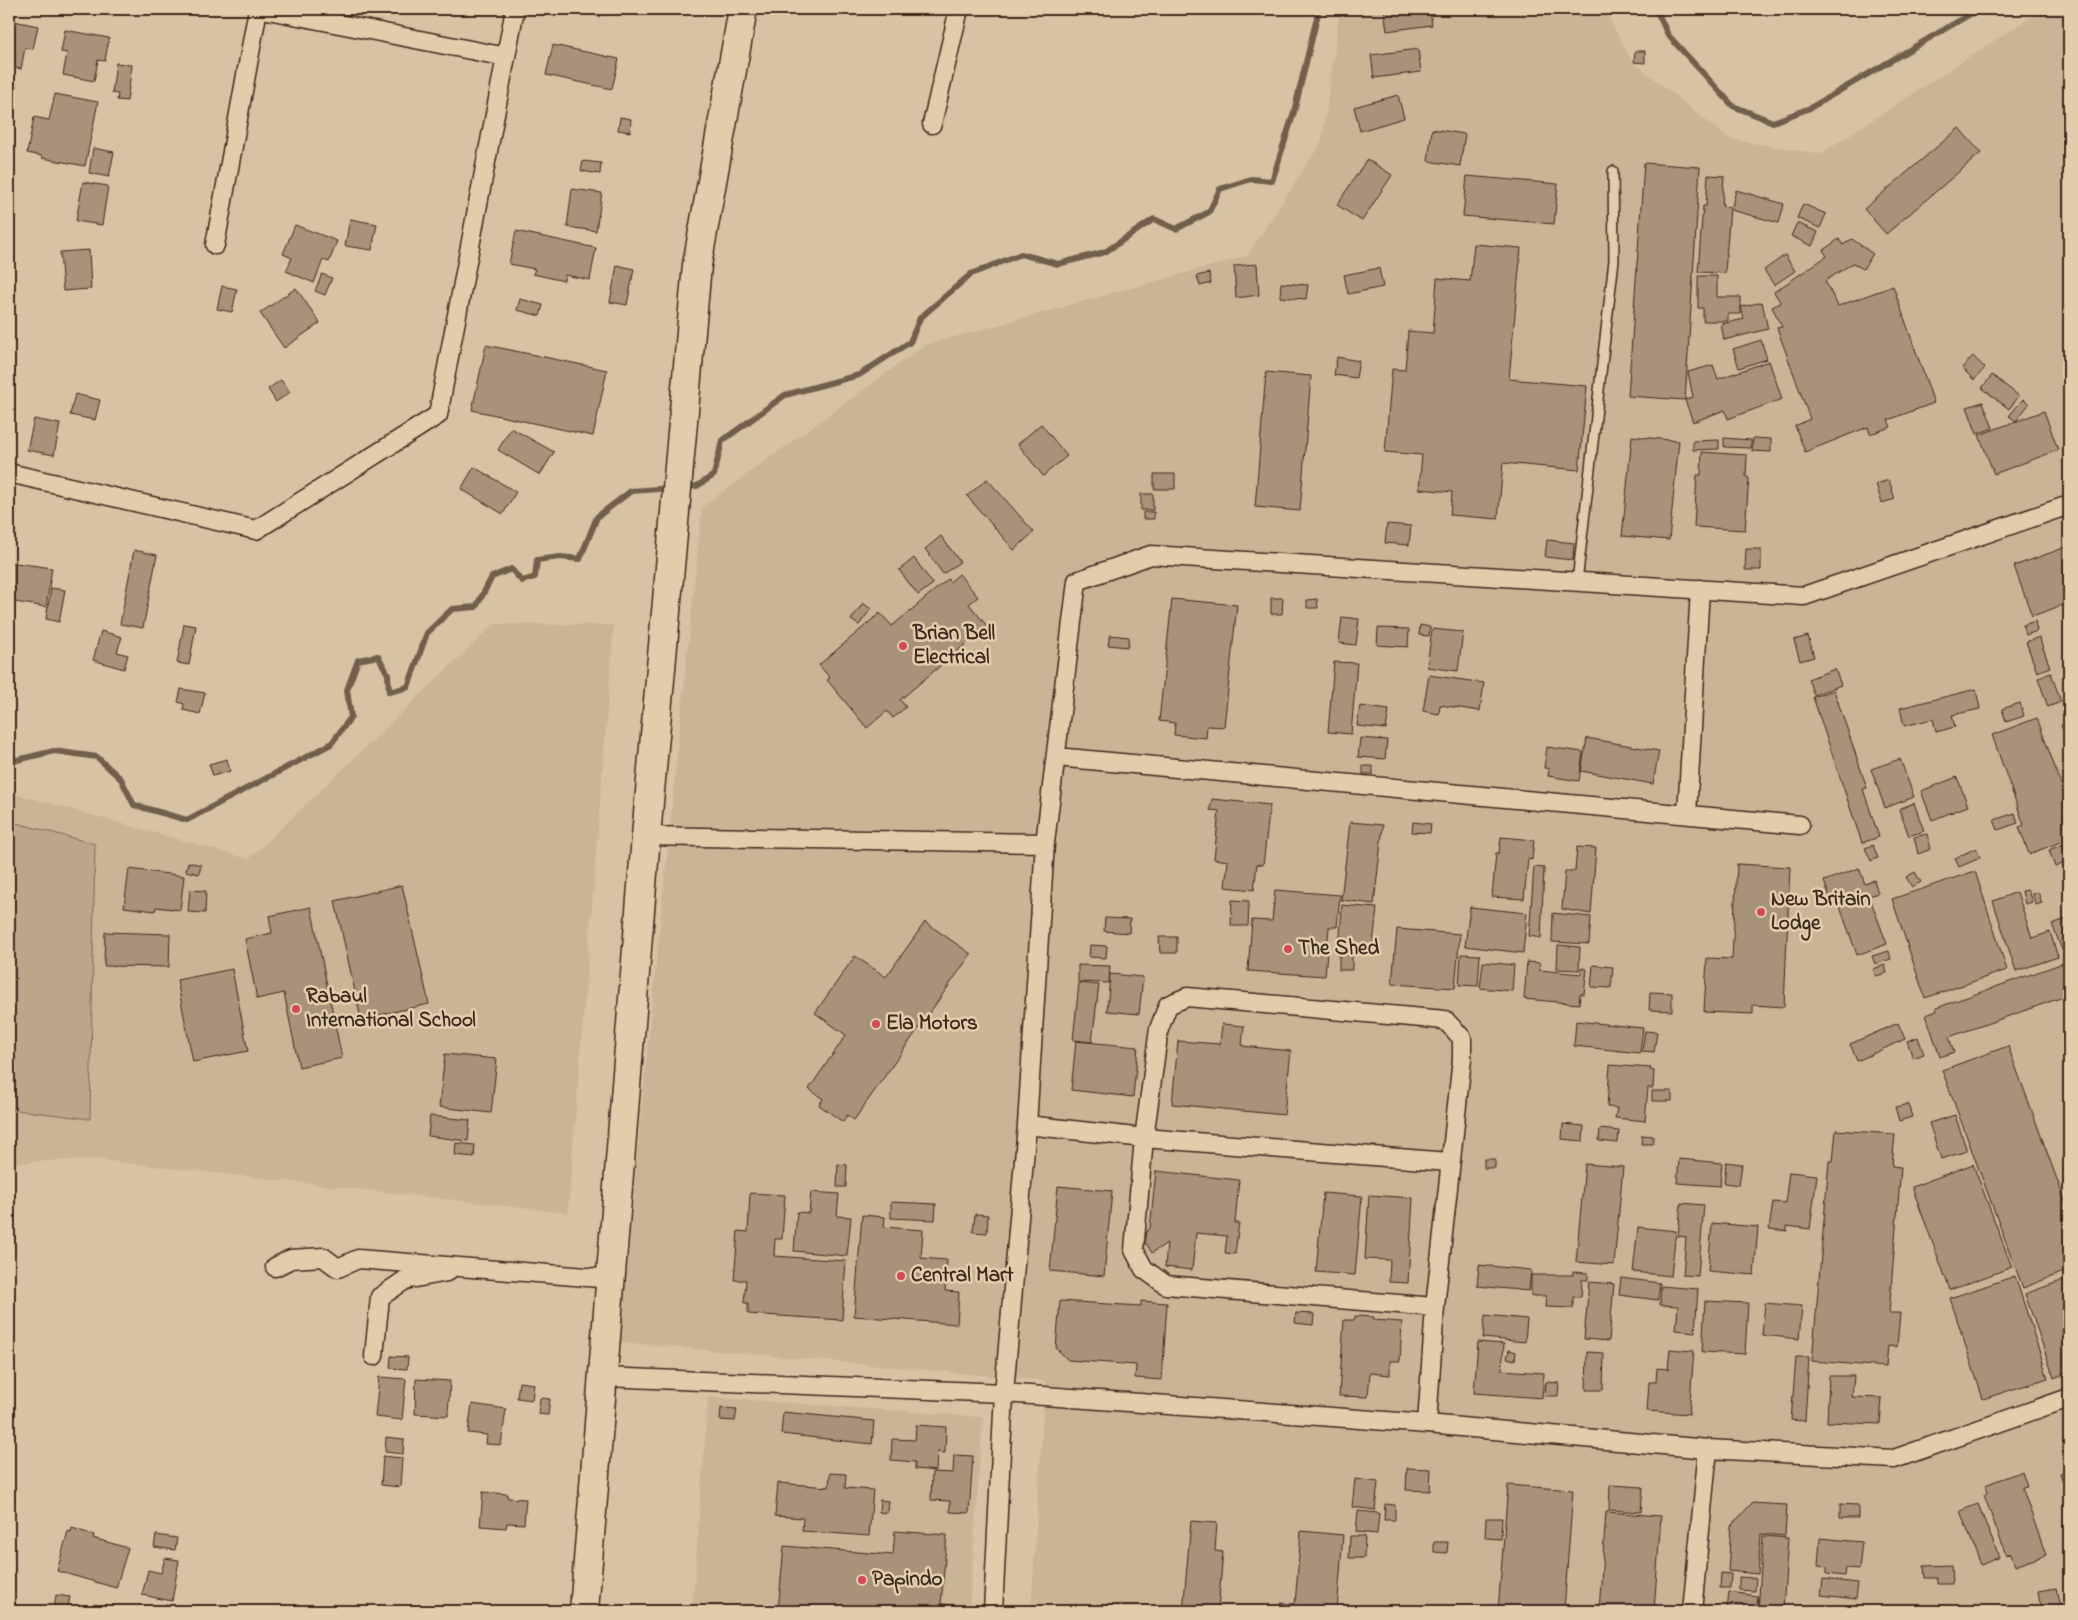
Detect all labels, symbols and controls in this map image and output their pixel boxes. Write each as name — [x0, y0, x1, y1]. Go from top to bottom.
place label: Brian Bell Electrical — [912, 619, 995, 673]
marker: Brian Bell Electrical — [897, 640, 909, 652]
place label: New Britain Lodge — [1771, 885, 1871, 941]
marker: New Britain Lodge — [1755, 906, 1767, 918]
place label: The Shed — [1298, 934, 1380, 964]
marker: The Shed — [1282, 943, 1294, 955]
place label: Rabaul International School — [306, 982, 476, 1036]
marker: Rabaul International School — [290, 1003, 302, 1015]
place label: Ela Motors — [886, 1009, 978, 1039]
marker: Ela Motors — [870, 1018, 882, 1030]
place label: Central Mart — [911, 1261, 1015, 1291]
marker: Central Mart — [895, 1270, 907, 1282]
place label: Papindo — [872, 1565, 943, 1595]
marker: Papindo — [856, 1574, 868, 1586]

